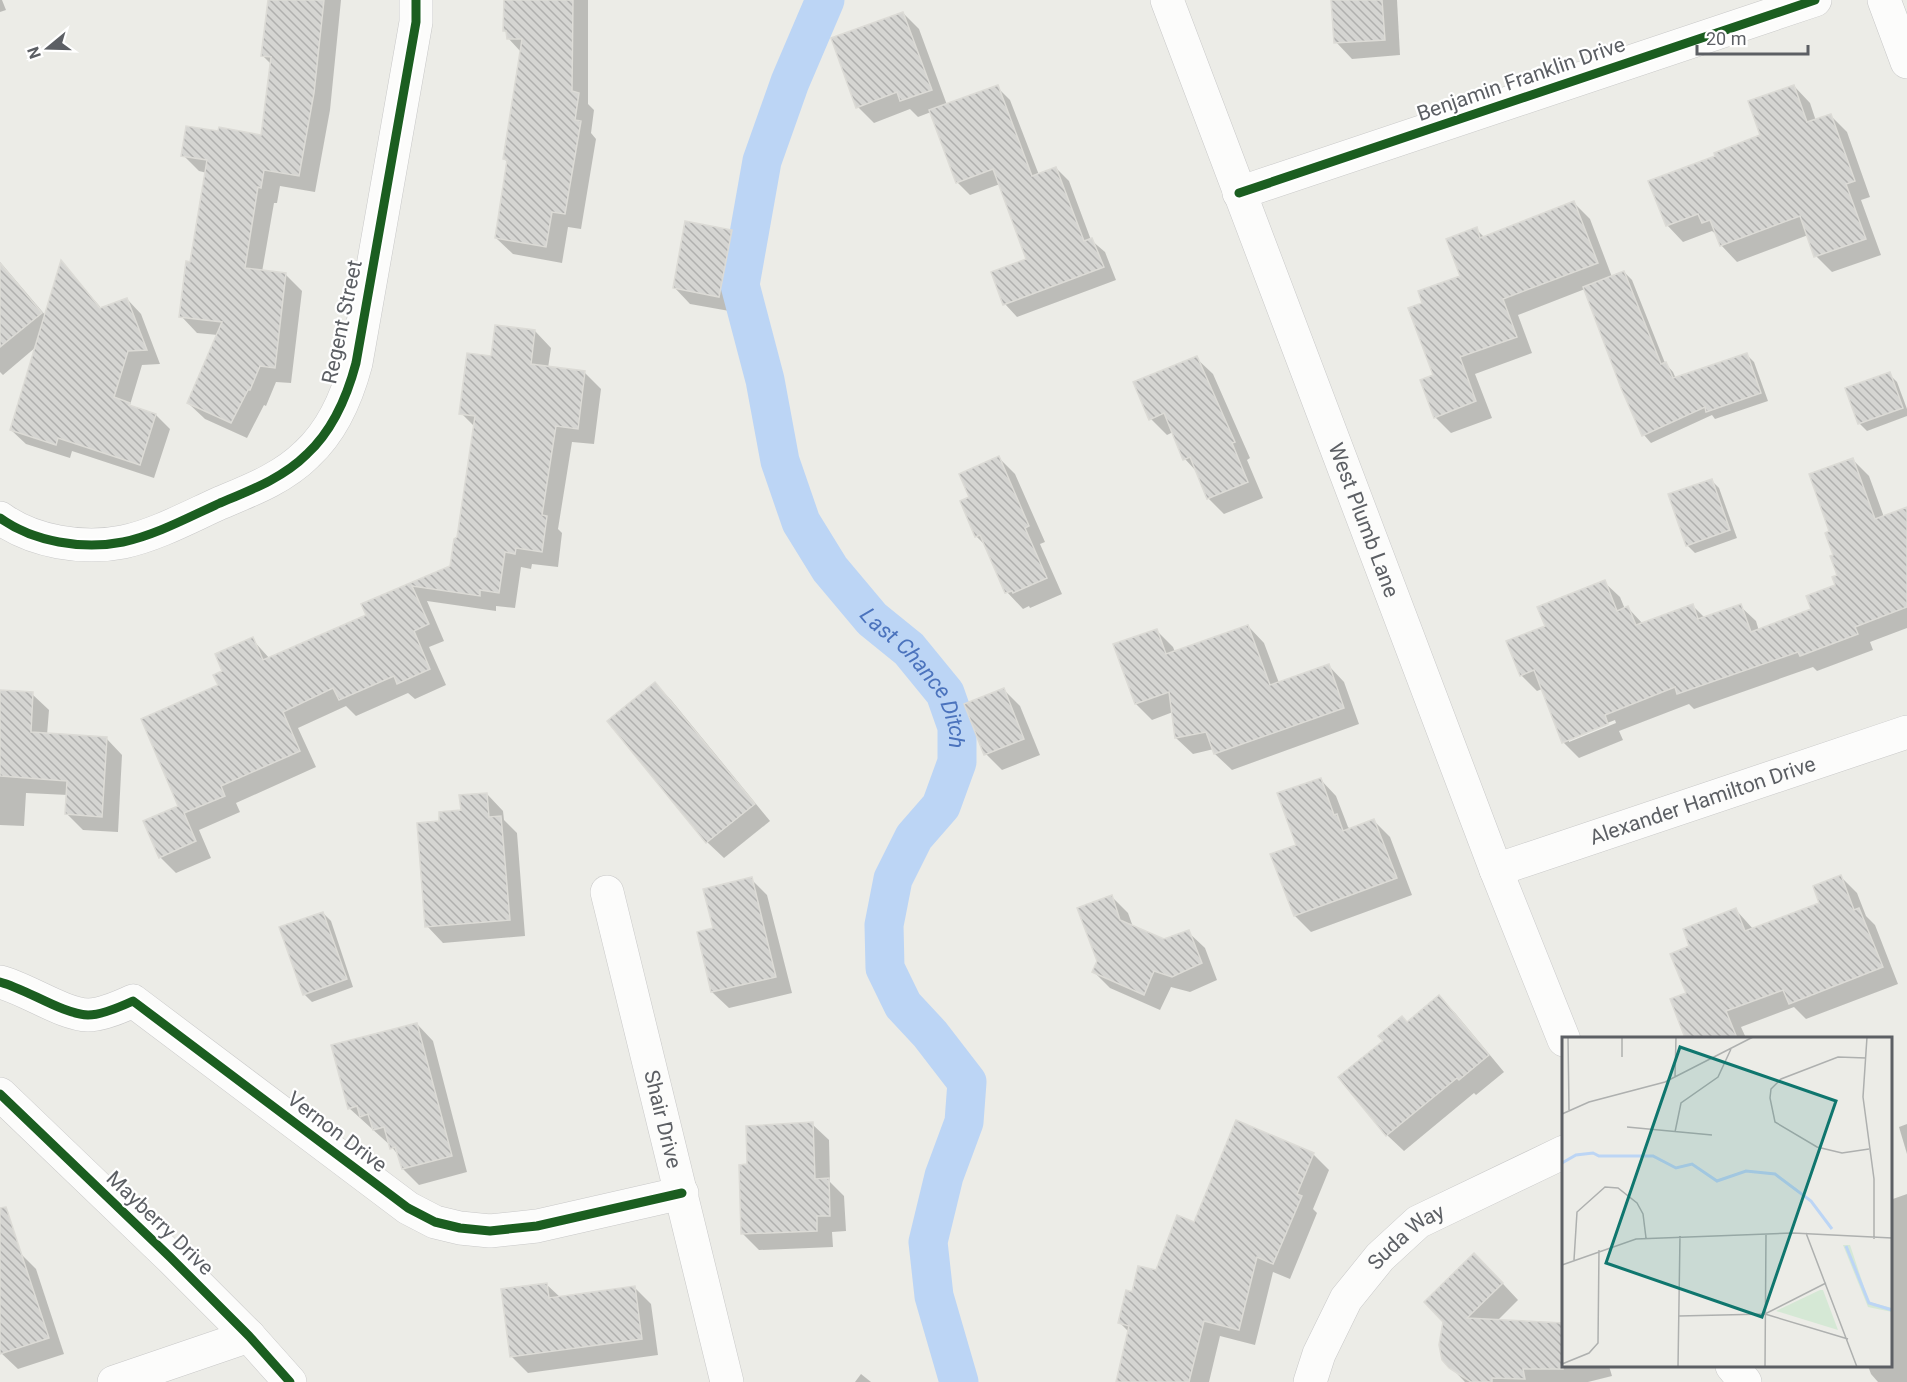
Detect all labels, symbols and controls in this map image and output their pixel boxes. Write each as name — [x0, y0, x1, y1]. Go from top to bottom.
north arrow — [18, 18, 78, 78]
scale bar — [1697, 18, 1808, 56]
text: 20 m — [1706, 28, 1746, 49]
street label: Benjamin Franklin Drive — [1414, 32, 1628, 126]
text: N — [23, 44, 45, 61]
street label: Regent Street — [317, 258, 367, 386]
street label: West Plumb Lane — [1324, 439, 1404, 601]
water label: Last Chance Ditch — [855, 603, 970, 748]
street label: Alexander Hamilton Drive — [1587, 752, 1819, 850]
inset map — [1562, 1037, 1892, 1367]
street label: Shair Drive — [639, 1068, 686, 1171]
street label: Vernon Drive — [282, 1087, 392, 1177]
street label: Mayberry Drive — [102, 1166, 218, 1280]
street label: Suda Way — [1363, 1199, 1448, 1274]

